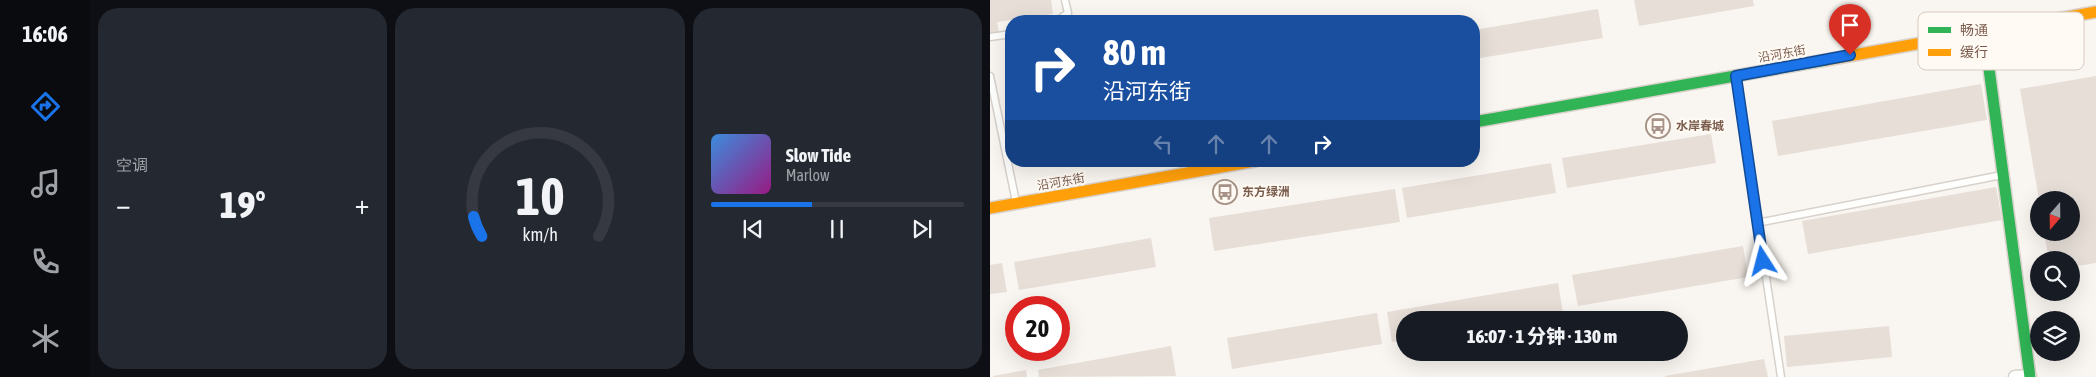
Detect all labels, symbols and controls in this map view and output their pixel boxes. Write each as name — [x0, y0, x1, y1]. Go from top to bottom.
pin — [1829, 4, 1871, 55]
icon: arrive — [1836, 11, 1864, 39]
legend — [1918, 12, 2084, 70]
text: 16:06 — [22, 21, 68, 47]
text: 畅通 — [1960, 22, 1988, 38]
text: 80 m — [1103, 32, 1166, 72]
icon: right — [1020, 35, 1085, 100]
street label: 沿河东街 — [1757, 43, 1807, 65]
text: 缓行 — [1960, 44, 1988, 60]
text: 沿河东街 — [1103, 78, 1191, 104]
icon: directions — [28, 89, 63, 124]
bus stop icon: 水岸春城 — [1645, 113, 1671, 139]
place label: 水岸春城 — [1676, 119, 1724, 133]
icon: left — [1149, 130, 1177, 158]
icon: ahead — [1202, 130, 1230, 158]
icon: ahead — [1255, 130, 1283, 158]
icon: right — [1308, 130, 1336, 158]
text: Slow Tide — [786, 144, 851, 166]
text: 空调 — [116, 156, 148, 174]
icon: music — [28, 166, 63, 201]
text: 10 — [516, 166, 564, 226]
text: Marlow — [786, 166, 830, 184]
street label: 沿河东街 — [1036, 171, 1086, 193]
bus stop icon: 东方绿洲 — [1212, 179, 1238, 205]
text: 19° — [220, 183, 266, 226]
place label: 东方绿洲 — [1242, 185, 1290, 199]
text: − — [116, 188, 131, 220]
text: + — [355, 188, 369, 220]
north arrow — [2030, 191, 2080, 241]
map controls — [2030, 191, 2080, 361]
icon: previous — [739, 215, 767, 243]
icon: pause — [823, 215, 851, 243]
icon: next — [908, 215, 936, 243]
text: km/h — [522, 224, 558, 245]
position arrow — [1736, 234, 1788, 286]
icon: phone — [28, 244, 63, 279]
button: search — [2030, 251, 2080, 301]
speed limit sign: 20 — [1005, 296, 1070, 361]
button: layers — [2030, 311, 2080, 361]
icon: climate — [28, 321, 63, 356]
text: 16:07 · 1 分钟 · 130 m — [1467, 325, 1617, 347]

